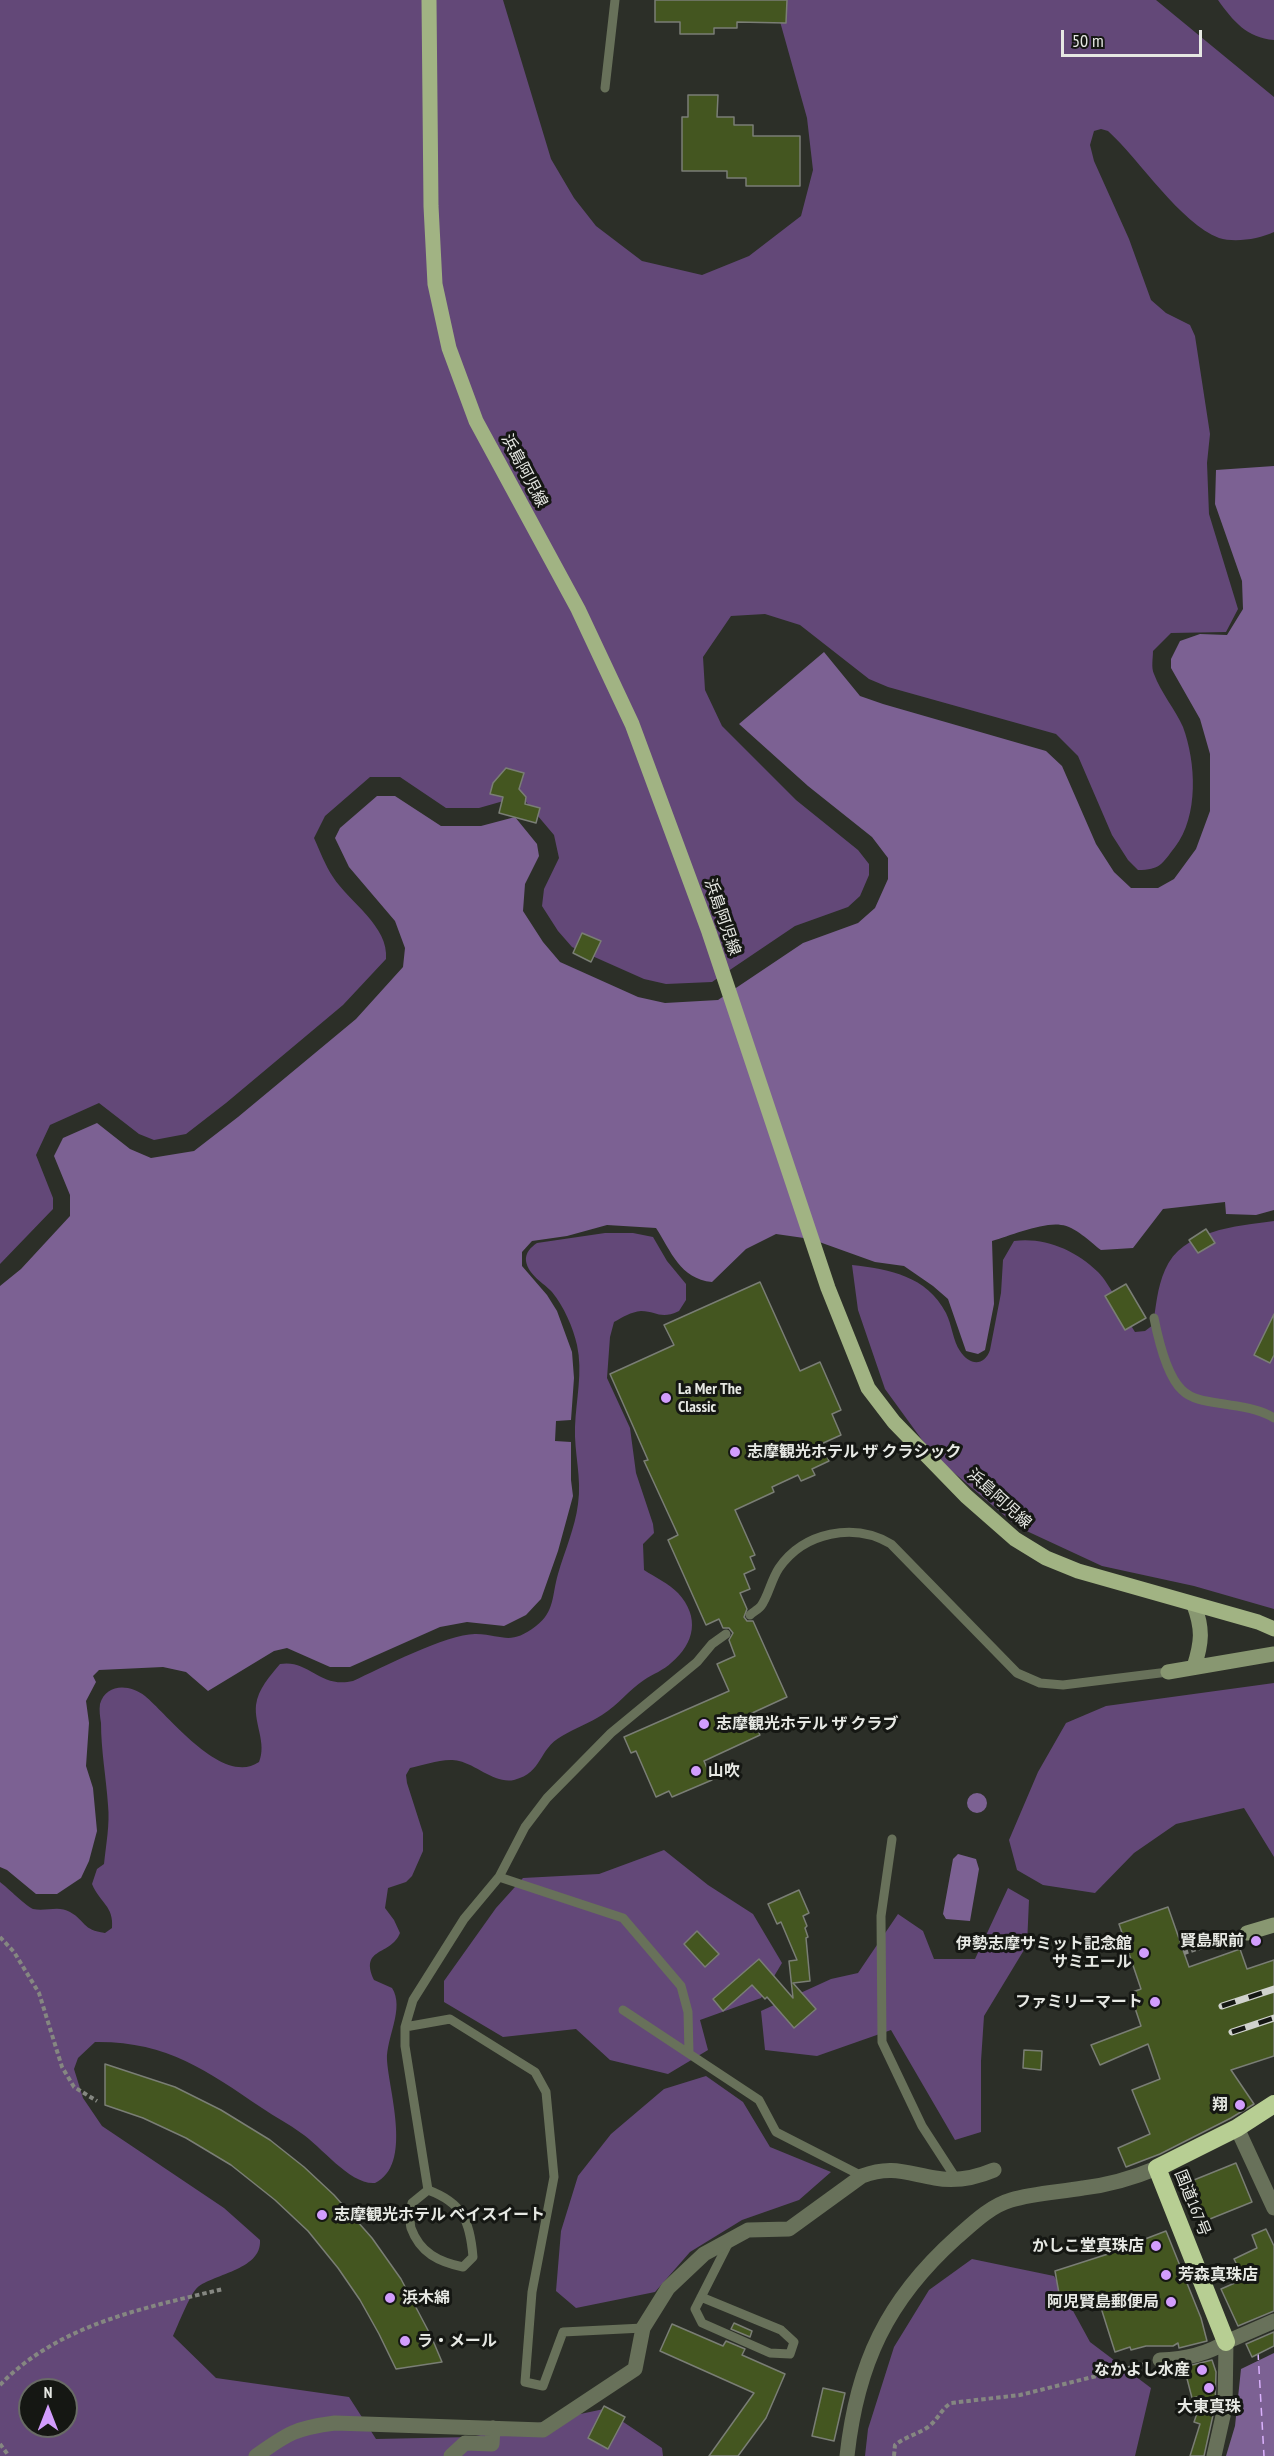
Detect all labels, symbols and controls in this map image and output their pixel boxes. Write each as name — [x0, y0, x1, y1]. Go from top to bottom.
scale bar — [1064, 18, 1205, 56]
text: 50 m — [1072, 29, 1104, 52]
street label: 浜島阿児線 — [497, 431, 551, 511]
street label: 浜島阿児線 — [700, 876, 744, 958]
place label: La Mer The Classic — [678, 1379, 742, 1417]
marker: La Mer The Classic — [659, 1391, 673, 1405]
place label: 志摩観光ホテル ザ クラシック — [747, 1442, 962, 1462]
marker: 志摩観光ホテル ザ クラシック — [728, 1445, 742, 1459]
street label: 浜島阿児線 — [963, 1465, 1035, 1533]
place label: 志摩観光ホテル ザ クラブ — [716, 1714, 899, 1734]
marker: 志摩観光ホテル ザ クラブ — [697, 1717, 711, 1731]
place label: 山吹 — [708, 1761, 740, 1781]
marker: 山吹 — [689, 1764, 703, 1778]
place label: 賢島駅前 — [1180, 1931, 1244, 1951]
place label: 伊勢志摩サミット記念館 サミエール — [956, 1934, 1132, 1972]
marker: 賢島駅前 — [1249, 1934, 1263, 1948]
marker: 伊勢志摩サミット記念館 サミエール — [1137, 1946, 1151, 1960]
place label: ファミリーマート — [1015, 1992, 1143, 2012]
marker: ファミリーマート — [1148, 1995, 1162, 2009]
place label: 翔 — [1212, 2095, 1228, 2115]
marker: 翔 — [1233, 2098, 1247, 2112]
street label: 国道167号 — [1170, 2167, 1214, 2239]
place label: 志摩観光ホテル ベイスイート — [334, 2205, 545, 2225]
marker: 志摩観光ホテル ベイスイート — [315, 2208, 329, 2222]
place label: かしこ堂真珠店 — [1032, 2236, 1144, 2256]
marker: かしこ堂真珠店 — [1149, 2239, 1163, 2253]
place label: 芳森真珠店 — [1178, 2265, 1258, 2285]
marker: 芳森真珠店 — [1159, 2268, 1173, 2282]
place label: 浜木綿 — [402, 2288, 450, 2308]
marker: 浜木綿 — [383, 2291, 397, 2305]
place label: 阿児賢島郵便局 — [1047, 2292, 1159, 2312]
marker: 阿児賢島郵便局 — [1164, 2295, 1178, 2309]
place label: ラ・メール — [417, 2331, 497, 2351]
marker: ラ・メール — [398, 2334, 412, 2348]
place label: なかよし水産 — [1094, 2360, 1190, 2380]
marker: なかよし水産 — [1195, 2363, 1209, 2377]
north arrow — [18, 2378, 78, 2438]
marker: 大東真珠 — [1202, 2381, 1216, 2395]
text: N — [44, 2382, 52, 2402]
place label: 大東真珠 — [1177, 2397, 1241, 2417]

